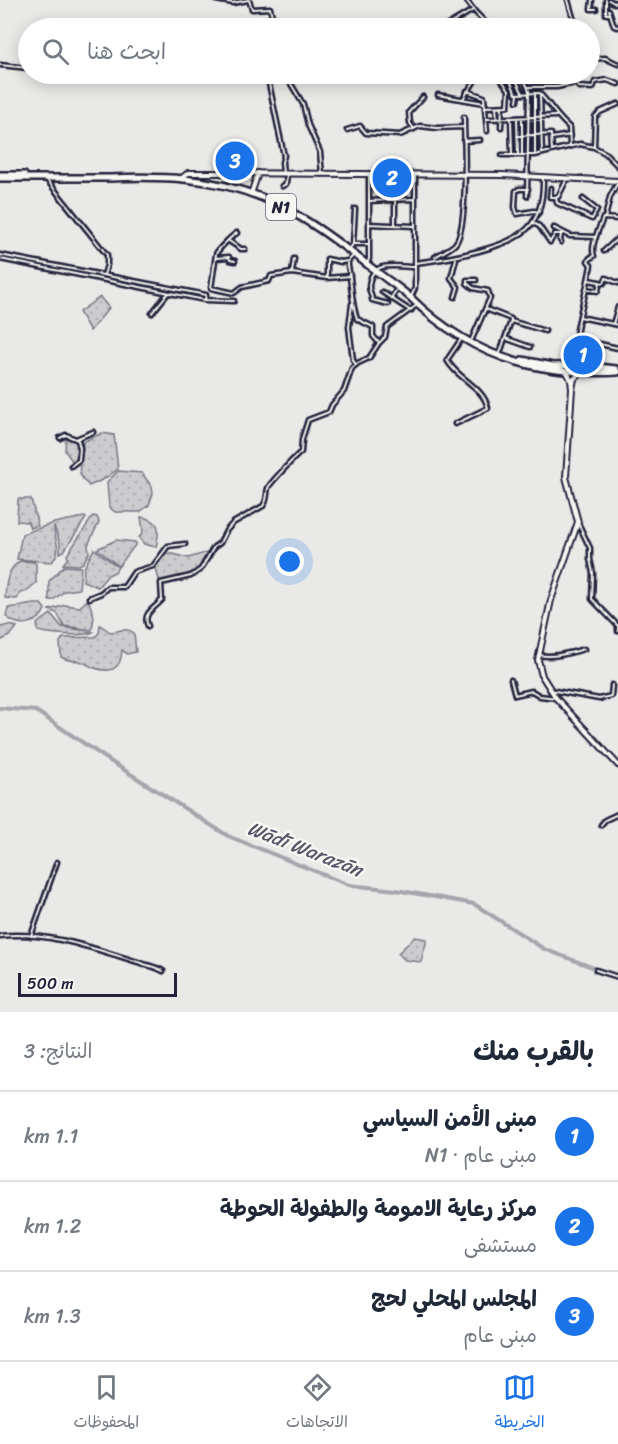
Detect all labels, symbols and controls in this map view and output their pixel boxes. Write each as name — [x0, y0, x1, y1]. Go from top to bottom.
search box — [18, 18, 600, 84]
text: ابحث هنا — [87, 32, 166, 71]
icon: search — [39, 35, 72, 68]
pin: 3 — [216, 138, 254, 184]
pin: 2 — [372, 156, 412, 201]
road number: N1 — [266, 194, 296, 220]
pin: 1 — [564, 332, 602, 378]
your location — [275, 547, 304, 576]
water label: Wādī Warazān — [242, 811, 370, 888]
text: 500 m — [27, 969, 73, 998]
scale bar — [18, 970, 177, 998]
text: بالقرب منك — [473, 1028, 594, 1074]
text: النتائج: 3 — [24, 1034, 92, 1069]
text: مبنى الأمن السياسي — [363, 1099, 537, 1138]
text: 1.1 km — [24, 1119, 78, 1154]
text: 1 — [570, 1119, 579, 1154]
text: مبنى عام · N1 — [425, 1138, 537, 1173]
text: مركز رعاية الامومة والطفولة الحوطة — [220, 1189, 537, 1228]
text: 1.2 km — [24, 1209, 81, 1244]
text: 2 — [569, 1209, 580, 1244]
text: مستشفى — [464, 1228, 537, 1263]
text: المجلس المحلي لحج — [371, 1279, 537, 1318]
text: 1.3 km — [24, 1299, 81, 1334]
text: 3 — [569, 1299, 580, 1334]
text: مبنى عام — [463, 1318, 537, 1353]
tab: المحفوظات — [73, 1371, 139, 1436]
tab: الاتجاهات — [286, 1371, 348, 1436]
tab: الخريطة — [495, 1371, 545, 1436]

